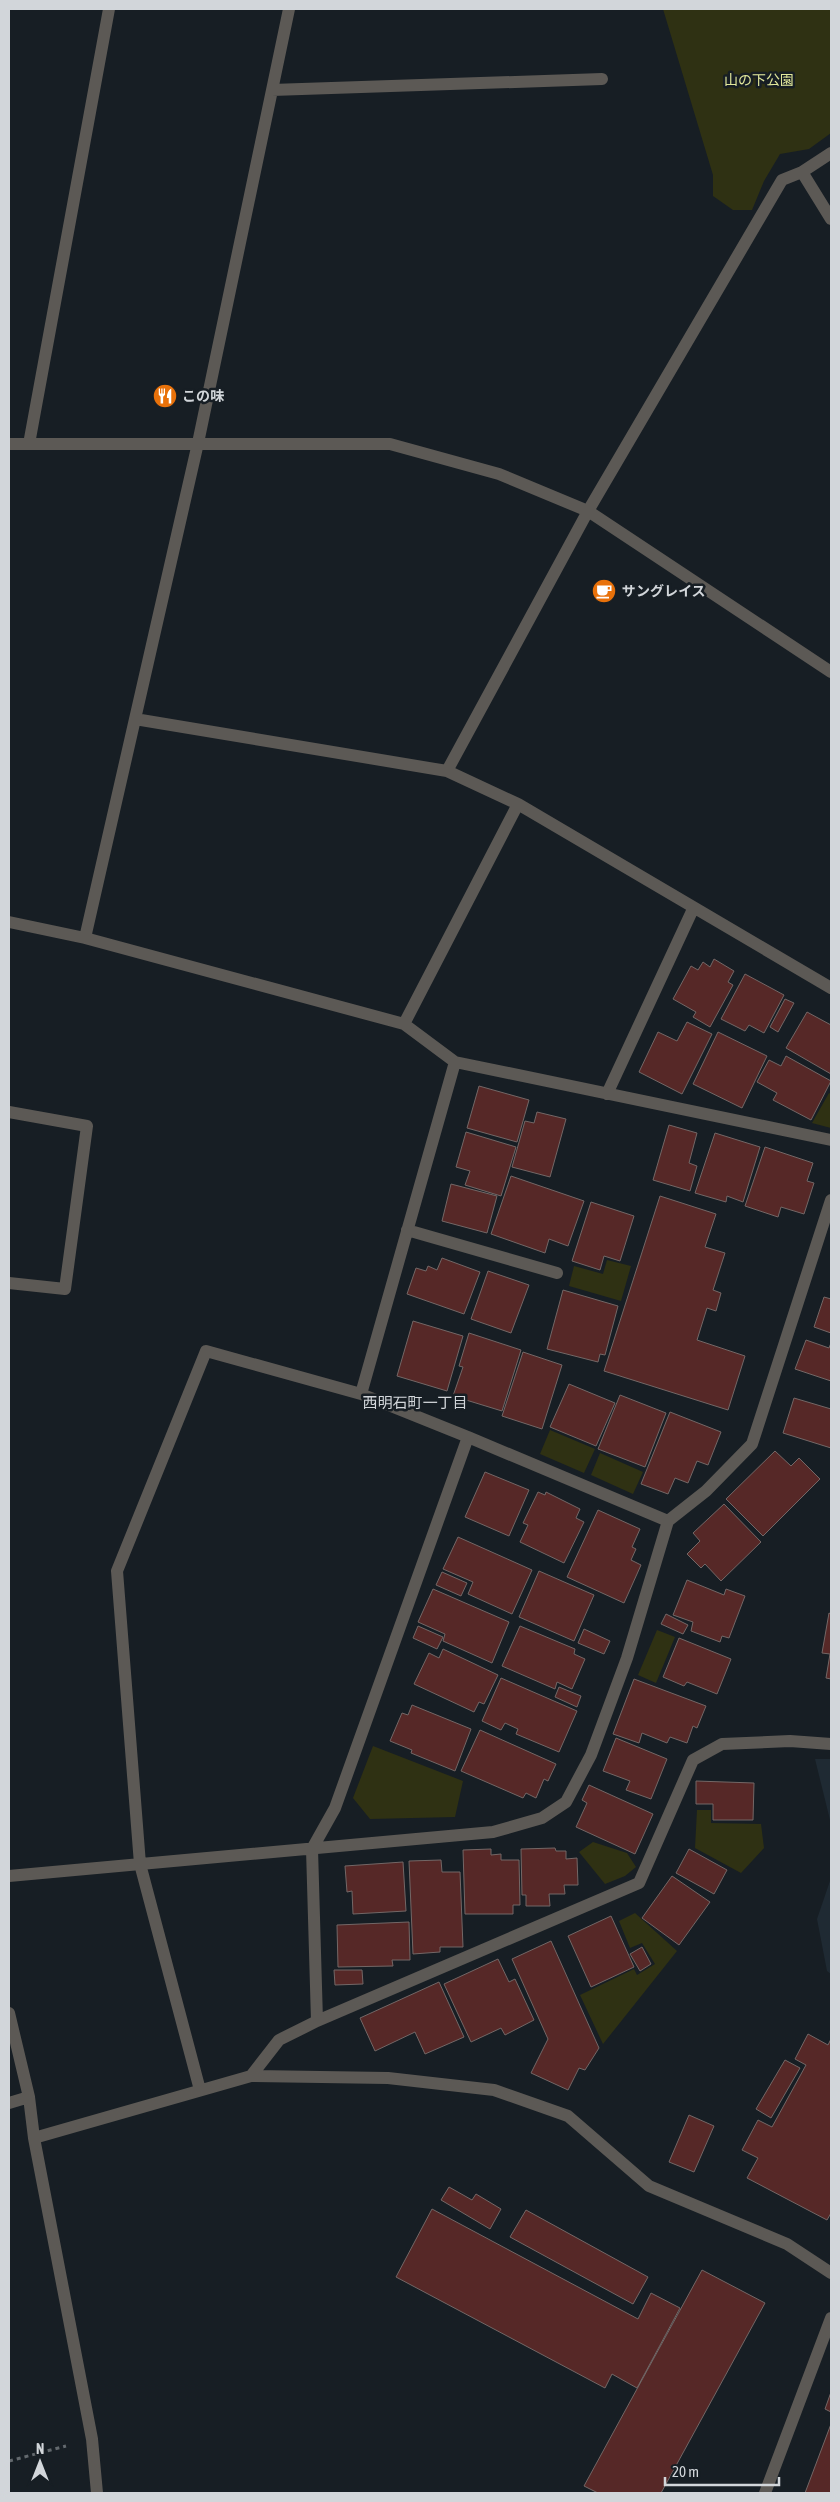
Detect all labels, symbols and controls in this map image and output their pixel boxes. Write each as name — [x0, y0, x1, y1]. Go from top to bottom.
park label: 山の下公園 — [724, 72, 794, 88]
restaurant icon: この味 — [152, 383, 178, 409]
place label: この味 — [182, 388, 225, 404]
cafe icon: サングレイス — [591, 578, 617, 604]
place label: サングレイス — [622, 583, 706, 599]
district label: 西明石町一丁目 — [362, 1394, 468, 1411]
north arrow — [15, 2437, 65, 2487]
text: N — [36, 2441, 44, 2457]
scale bar — [665, 2454, 779, 2486]
text: 20 m — [672, 2463, 699, 2480]

